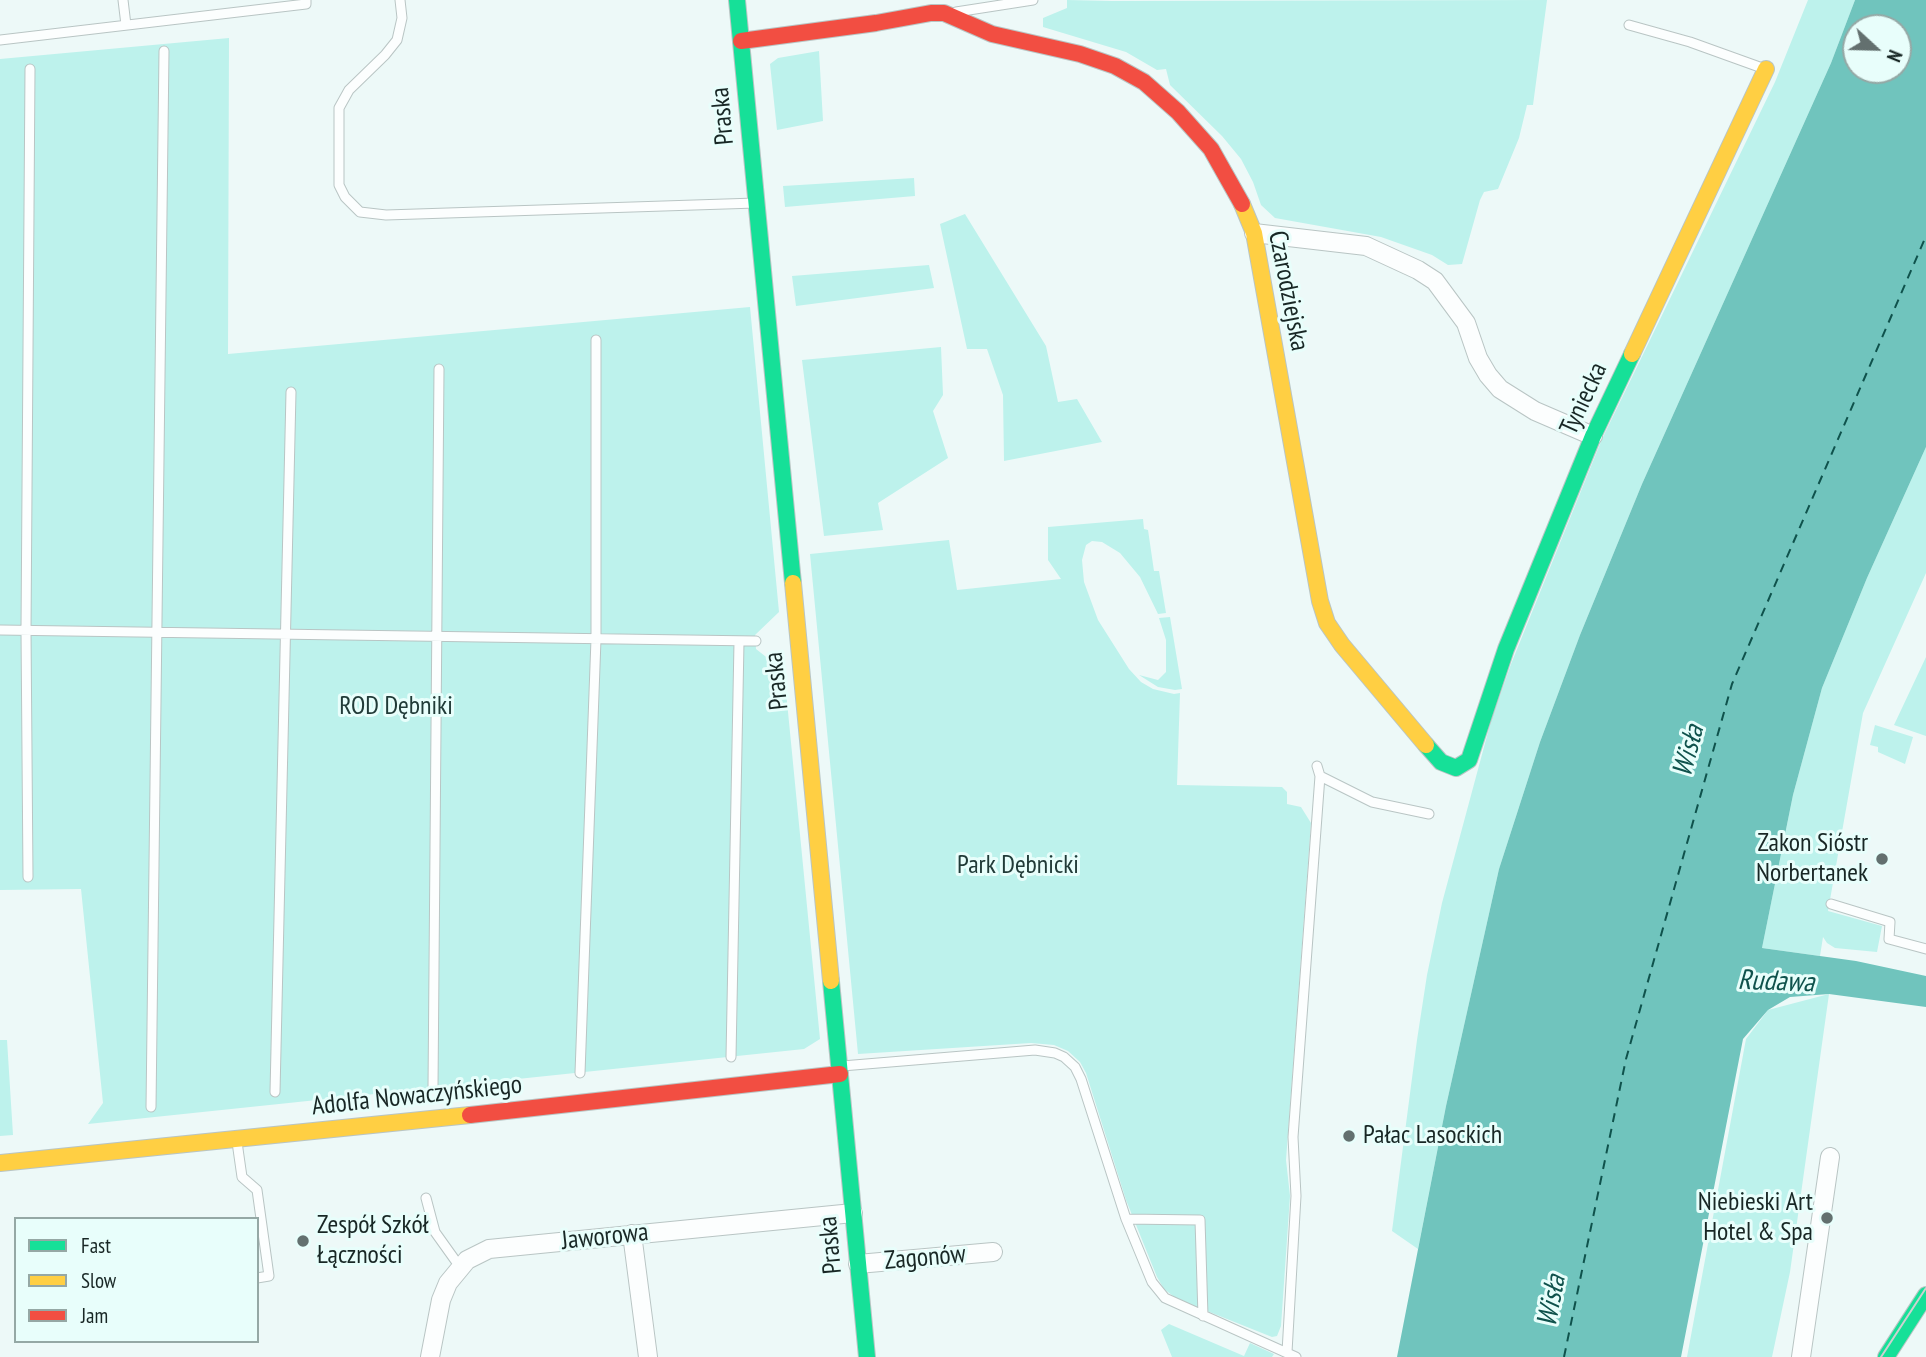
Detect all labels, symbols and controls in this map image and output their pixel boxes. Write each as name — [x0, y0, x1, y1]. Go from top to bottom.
north arrow — [1842, 14, 1912, 84]
text: N — [1882, 47, 1908, 65]
street label: Praska — [705, 86, 741, 146]
street label: Czarodziejska — [1261, 228, 1315, 354]
street label: Tyniecka — [1554, 358, 1614, 440]
street label: Praska — [758, 651, 796, 711]
park label: ROD Dębniki — [339, 691, 453, 723]
water label: Wisła — [1666, 721, 1712, 781]
place label: Zakon Sióstr Norbertanek — [1756, 828, 1868, 890]
park label: Park Dębnicki — [957, 850, 1079, 882]
marker: Zakon Sióstr Norbertanek — [1874, 851, 1890, 867]
water label: Rudawa — [1737, 964, 1815, 1000]
street label: Adolfa Nowaczyńskiego — [310, 1069, 524, 1123]
place label: Pałac Lasockich — [1363, 1120, 1502, 1152]
marker: Pałac Lasockich — [1341, 1128, 1357, 1144]
place label: Niebieski Art Hotel & Spa — [1698, 1187, 1813, 1248]
place label: Zespół Szkół Łączności — [317, 1210, 429, 1272]
marker: Niebieski Art Hotel & Spa — [1819, 1210, 1835, 1226]
street label: Praska — [813, 1215, 849, 1275]
legend — [14, 1217, 259, 1343]
street label: Jaworowa — [560, 1217, 650, 1257]
text: Fast — [81, 1232, 111, 1259]
marker: Zespół Szkół Łączności — [295, 1233, 311, 1249]
street label: Zagonów — [883, 1239, 967, 1277]
text: Slow — [81, 1267, 116, 1294]
water label: Wisła — [1531, 1272, 1573, 1330]
text: Jam — [81, 1302, 108, 1329]

